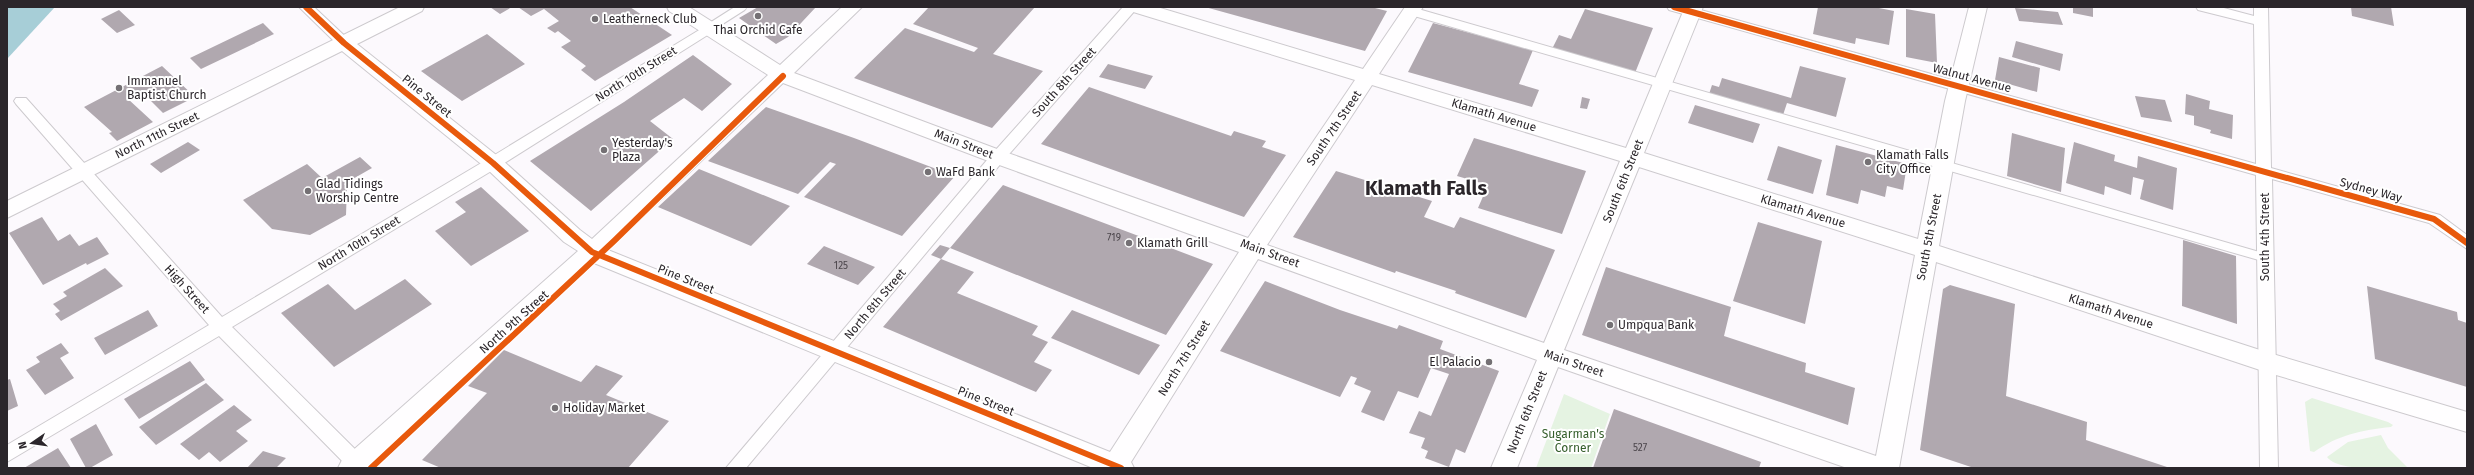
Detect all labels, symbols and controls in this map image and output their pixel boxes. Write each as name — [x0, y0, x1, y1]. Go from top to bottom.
marker: Thai Orchid Cafe — [753, 11, 763, 21]
place label: Leatherneck Club — [603, 12, 697, 26]
marker: Leatherneck Club — [590, 14, 600, 24]
place label: Thai Orchid Cafe — [714, 23, 802, 37]
street label: North 10th Street — [593, 43, 680, 105]
street label: South 8th Street — [1029, 44, 1099, 120]
street label: Walnut Avenue — [1931, 61, 2013, 95]
street label: Pine Street — [399, 72, 455, 121]
place label: Immanuel Baptist Church — [127, 74, 206, 102]
marker: Immanuel Baptist Church — [114, 83, 124, 93]
street label: South 7th Street — [1304, 87, 1365, 168]
street label: Klamath Avenue — [1450, 95, 1538, 135]
street label: North 11th Street — [113, 108, 202, 161]
street label: Main Street — [933, 126, 996, 162]
place label: Yesterday's Plaza — [612, 136, 673, 164]
street label: South 6th Street — [1600, 137, 1646, 225]
marker: Yesterday's Plaza — [599, 145, 609, 155]
place label: Klamath Falls City Office — [1876, 148, 1949, 176]
marker: Klamath Falls City Office — [1863, 157, 1873, 167]
place label: WaFd Bank — [936, 165, 996, 179]
marker: WaFd Bank — [923, 167, 933, 177]
street label: Sydney Way — [2338, 175, 2404, 205]
district label: Klamath Falls — [1365, 176, 1487, 200]
place label: Glad Tidings Worship Centre — [316, 177, 399, 205]
marker: Glad Tidings Worship Centre — [303, 186, 313, 196]
street label: Klamath Avenue — [1759, 191, 1847, 231]
street label: South 5th Street — [1914, 192, 1944, 282]
street label: South 4th Street — [2258, 192, 2272, 281]
street label: North 10th Street — [315, 213, 403, 273]
house number: 719 — [1107, 232, 1121, 244]
place label: Klamath Grill — [1137, 236, 1209, 250]
street label: Main Street — [1238, 236, 1302, 270]
marker: Klamath Grill — [1124, 238, 1134, 248]
house number: 125 — [834, 260, 848, 272]
street label: Pine Street — [656, 261, 717, 297]
street label: High Street — [162, 262, 213, 317]
street label: North 8th Street — [841, 265, 909, 342]
street label: North 9th Street — [477, 287, 552, 357]
street label: Klamath Avenue — [2067, 291, 2155, 331]
street label: North 7th Street — [1155, 317, 1213, 399]
place label: Umpqua Bank — [1618, 318, 1695, 332]
marker: Umpqua Bank — [1605, 320, 1615, 330]
street label: Main Street — [1542, 346, 1606, 380]
place label: El Palacio — [1429, 355, 1481, 369]
marker: El Palacio — [1484, 357, 1494, 367]
street label: North 6th Street — [1504, 368, 1550, 455]
street label: Pine Street — [956, 383, 1017, 419]
place label: Holiday Market — [563, 401, 646, 415]
marker: Holiday Market — [550, 403, 560, 413]
north arrow — [12, 423, 52, 463]
park label: Sugarman's Corner — [1542, 427, 1605, 455]
text: N — [16, 440, 30, 450]
house number: 527 — [1633, 442, 1648, 454]

